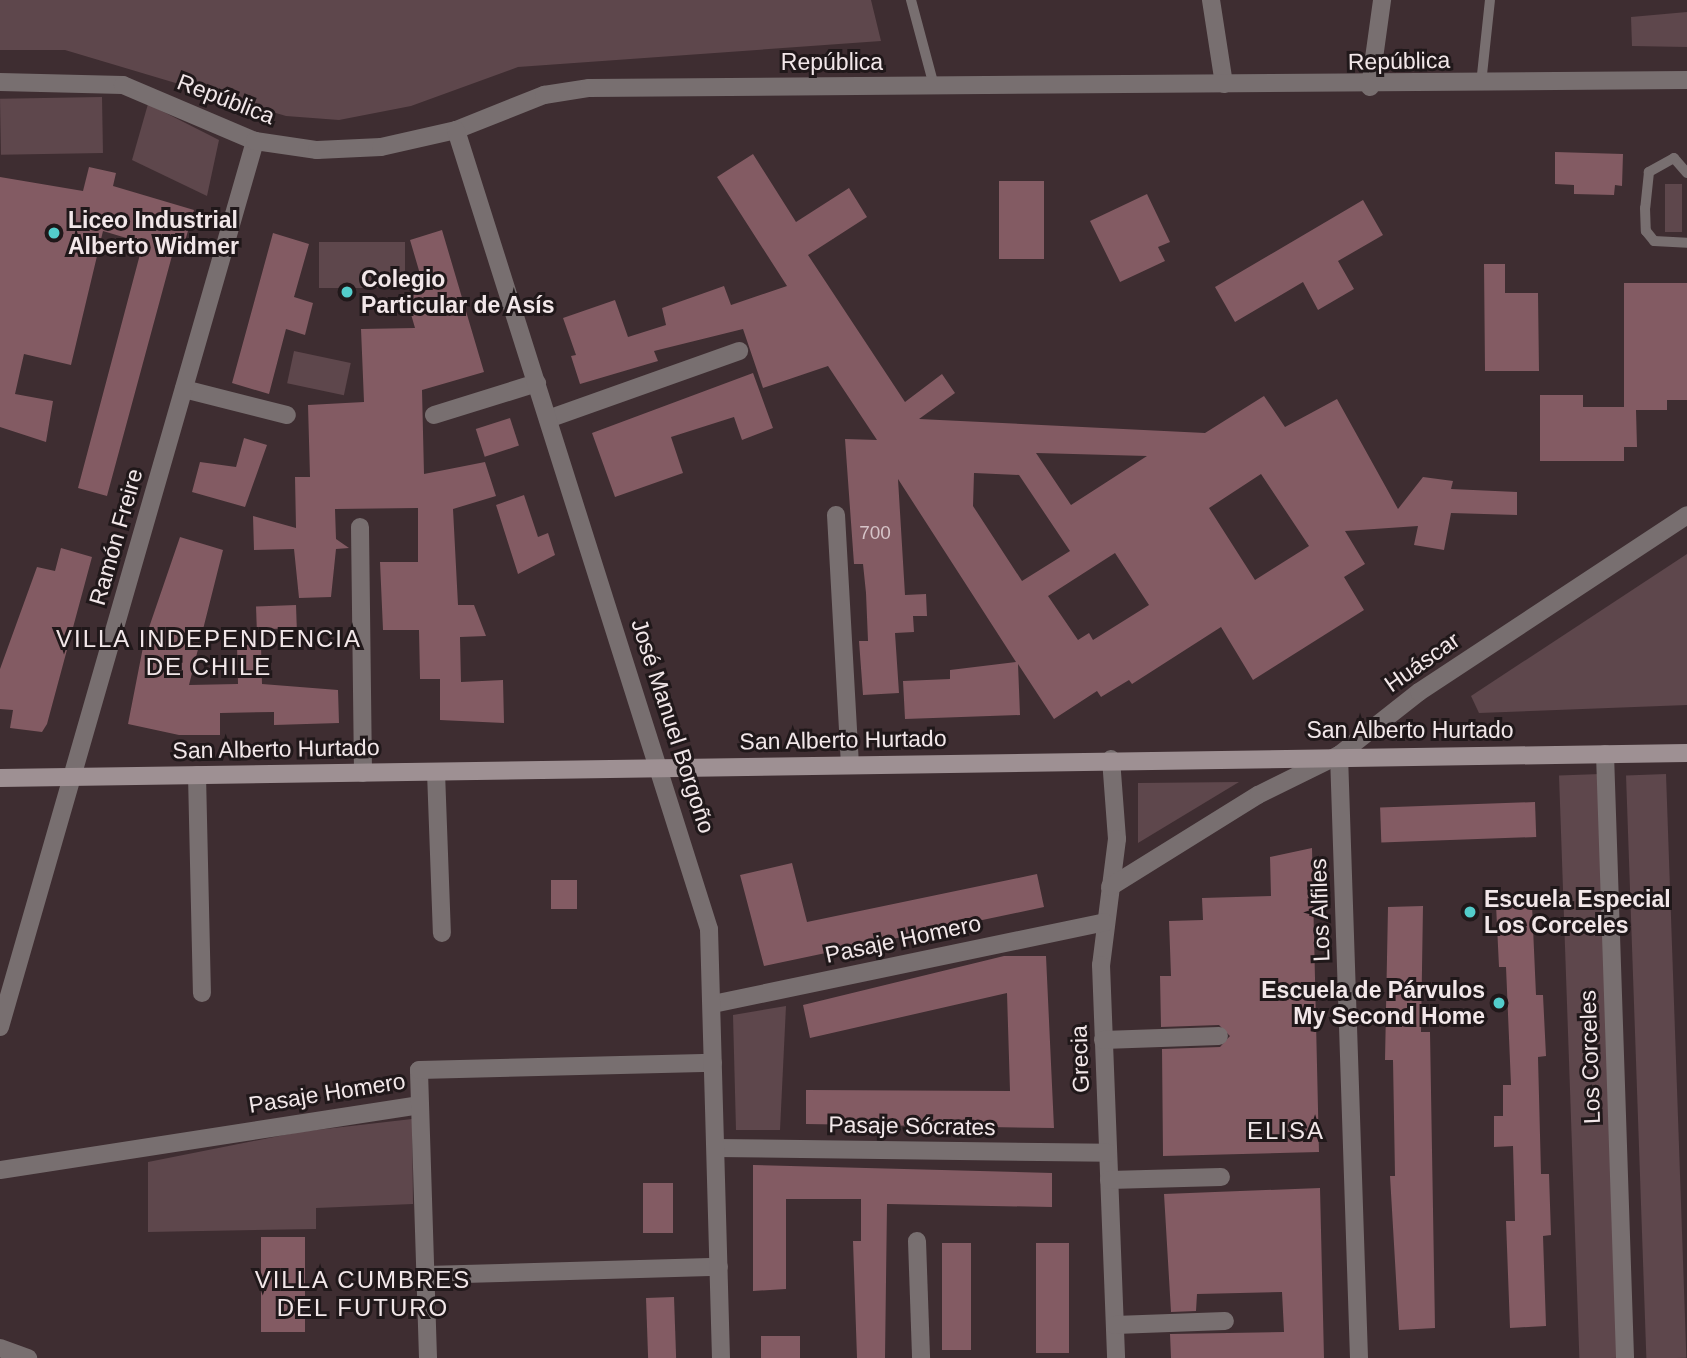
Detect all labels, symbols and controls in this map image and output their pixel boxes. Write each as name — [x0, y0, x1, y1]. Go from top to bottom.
street label: República — [1348, 46, 1450, 76]
street label: República — [781, 48, 883, 76]
street label: República — [173, 68, 279, 130]
place label: Liceo Industrial Alberto Widmer — [68, 206, 239, 260]
marker: Liceo Industrial Alberto Widmer — [46, 225, 62, 241]
place label: Colegio Particular de Asís — [361, 265, 555, 319]
marker: Colegio Particular de Asís — [339, 284, 355, 300]
street label: Ramón Freire — [83, 466, 149, 608]
house number: 700 — [859, 522, 891, 544]
street label: José Manuel Borgoño — [625, 615, 721, 837]
district label: VILLA INDEPENDENCIA DE CHILE — [58, 625, 360, 681]
street label: Huáscar — [1379, 626, 1465, 698]
street label: San Alberto Hurtado — [1306, 716, 1514, 744]
street label: San Alberto Hurtado — [739, 724, 947, 756]
street label: San Alberto Hurtado — [172, 733, 380, 765]
street label: Los Alfiles — [1304, 857, 1336, 963]
place label: Escuela Especial Los Corceles — [1484, 885, 1671, 939]
marker: Escuela Especial Los Corceles — [1462, 904, 1478, 920]
street label: Pasaje Homero — [823, 909, 983, 969]
place label: Escuela de Párvulos My Second Home — [1261, 976, 1485, 1030]
street label: Los Corceles — [1574, 989, 1606, 1125]
marker: Escuela de Párvulos My Second Home — [1491, 995, 1507, 1011]
street label: Grecia — [1065, 1025, 1095, 1093]
street label: Pasaje Homero — [247, 1067, 407, 1119]
street label: Pasaje Sócrates — [828, 1111, 996, 1141]
district label: ELISA — [1248, 1117, 1324, 1145]
district label: VILLA CUMBRES DEL FUTURO — [256, 1266, 470, 1322]

